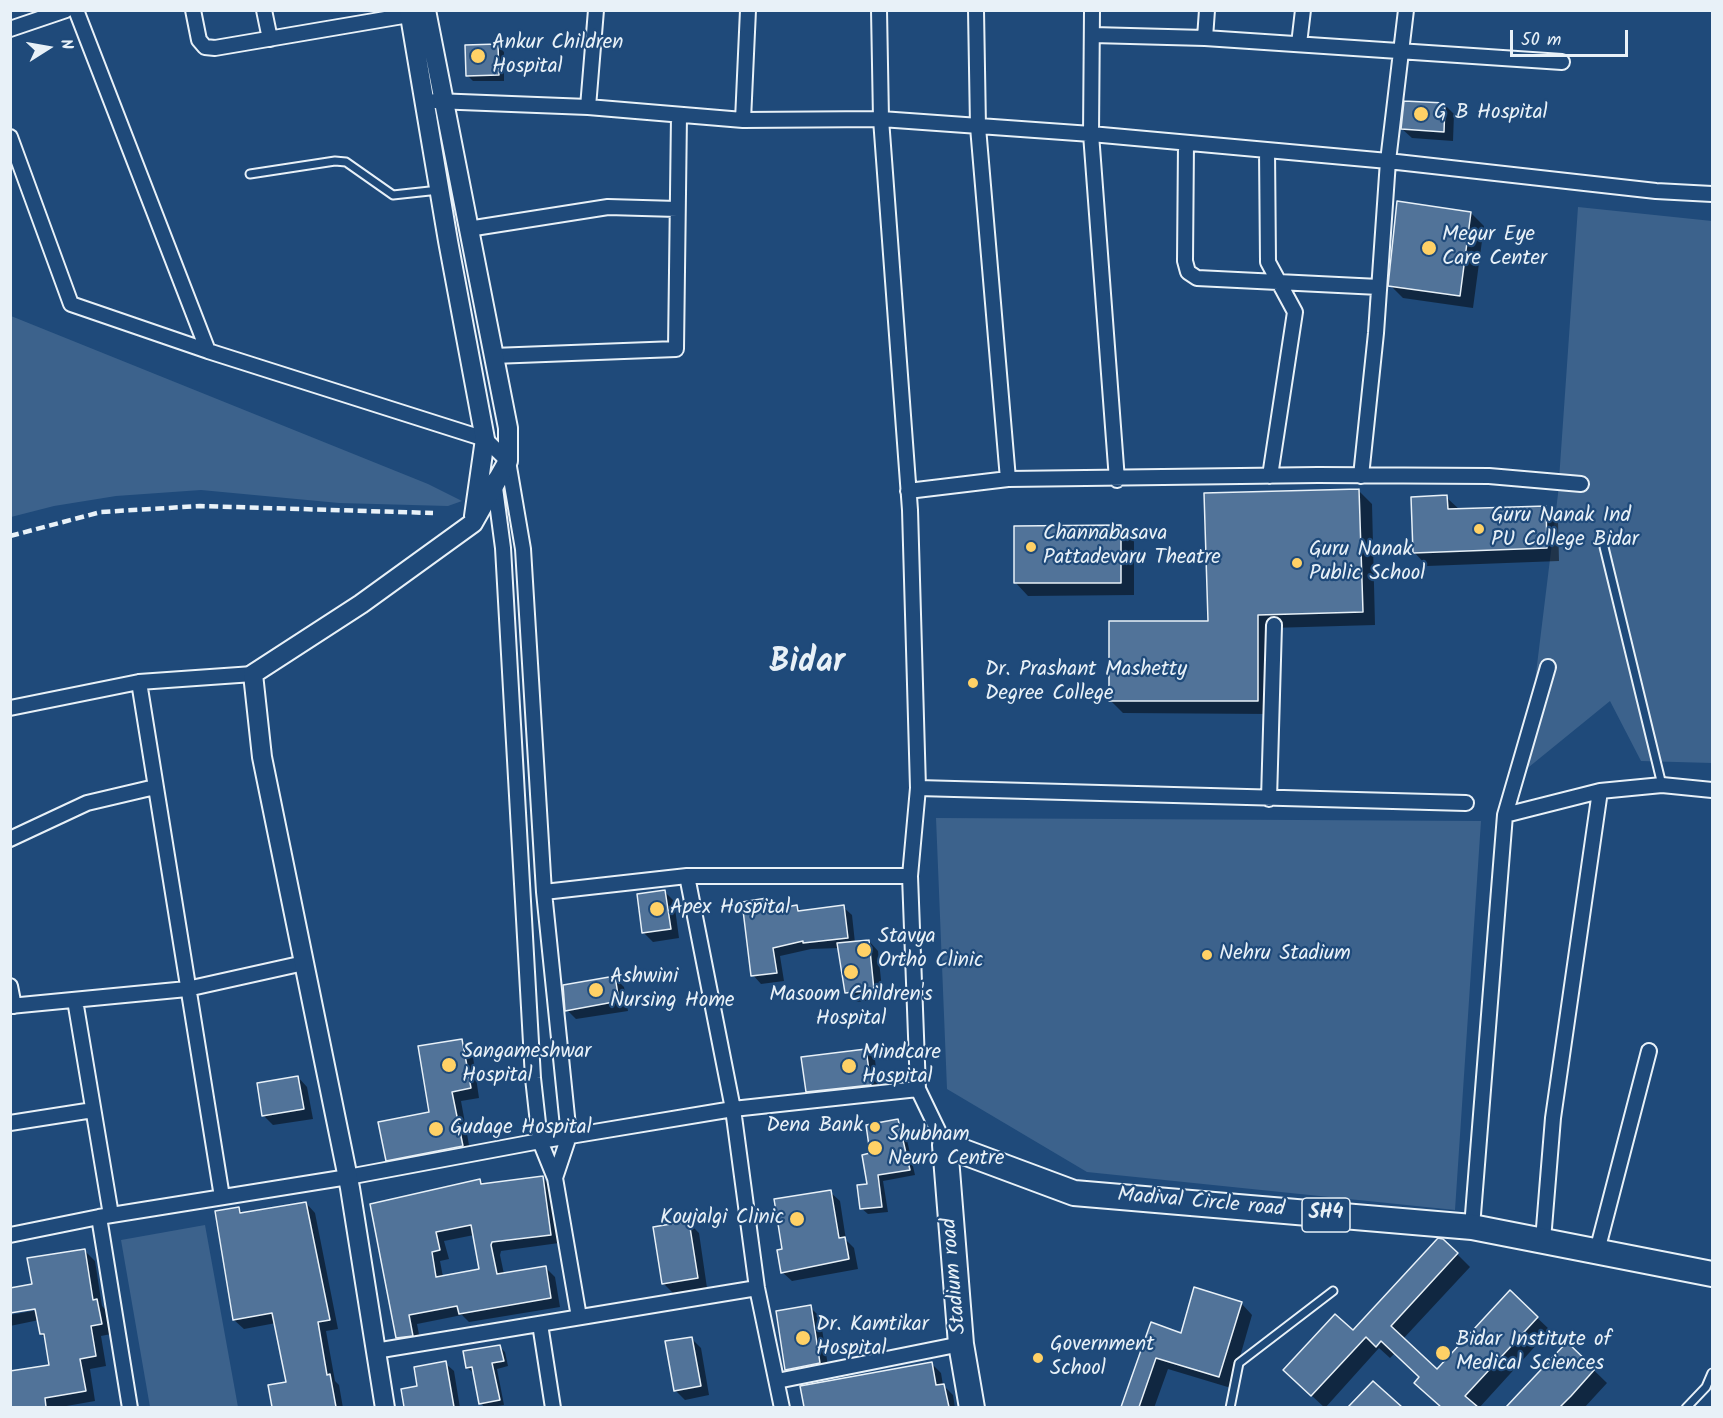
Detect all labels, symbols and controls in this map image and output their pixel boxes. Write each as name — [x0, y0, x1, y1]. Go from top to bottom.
north arrow — [18, 18, 78, 78]
scale bar — [1513, 18, 1632, 56]
text: 50 m — [1521, 26, 1561, 55]
place label: Ankur Children Hospital — [492, 31, 623, 81]
text: N — [53, 37, 79, 52]
marker: Ankur Children Hospital — [469, 47, 487, 65]
place label: G B Hospital — [1434, 101, 1548, 127]
marker: G B Hospital — [1412, 105, 1430, 123]
place label: Megur Eye Care Center — [1442, 223, 1547, 273]
marker: Megur Eye Care Center — [1420, 239, 1438, 257]
place label: Guru Nanak Ind PU College Bidar — [1491, 504, 1639, 554]
place label: Channabasava Pattadevaru Theatre — [1043, 522, 1221, 572]
marker: Guru Nanak Ind PU College Bidar — [1472, 522, 1486, 536]
place label: Guru Nanak Public School — [1309, 538, 1425, 588]
marker: Channabasava Pattadevaru Theatre — [1024, 540, 1038, 554]
marker: Guru Nanak Public School — [1290, 556, 1304, 570]
district label: Bidar — [769, 645, 845, 685]
place label: Dr. Prashant Mashetty Degree College — [985, 658, 1187, 708]
marker: Dr. Prashant Mashetty Degree College — [966, 676, 980, 690]
place label: Apex Hospital — [670, 896, 790, 922]
marker: Apex Hospital — [648, 900, 666, 918]
place label: Stavya Ortho Clinic — [878, 925, 983, 975]
marker: Stavya Ortho Clinic — [855, 941, 873, 959]
place label: Nehru Stadium — [1219, 942, 1351, 968]
marker: Nehru Stadium — [1200, 948, 1214, 962]
marker: Masoom Children's Hospital — [842, 963, 860, 981]
place label: Ashwini Nursing Home — [610, 965, 735, 1015]
marker: Ashwini Nursing Home — [587, 981, 605, 999]
place label: Masoom Children's Hospital — [769, 983, 933, 1033]
place label: Sangameshwar Hospital — [462, 1040, 591, 1090]
place label: Mindcare Hospital — [862, 1041, 941, 1091]
marker: Sangameshwar Hospital — [440, 1056, 458, 1074]
marker: Mindcare Hospital — [840, 1057, 858, 1075]
place label: Dena Bank — [766, 1114, 863, 1140]
place label: Gudage Hospital — [450, 1116, 592, 1142]
marker: Gudage Hospital — [427, 1120, 445, 1138]
marker: Dena Bank — [868, 1120, 882, 1134]
place label: Shubham Neuro Centre — [888, 1123, 1004, 1173]
marker: Shubham Neuro Centre — [866, 1139, 884, 1157]
street label: Madival Circle road — [1116, 1184, 1286, 1224]
road number: SH4 — [1302, 1198, 1350, 1232]
place label: Koujalgi Clinic — [660, 1206, 784, 1232]
marker: Koujalgi Clinic — [788, 1210, 806, 1228]
street label: Stadium road — [938, 1217, 974, 1335]
place label: Dr. Kamtikar Hospital — [816, 1313, 929, 1363]
place label: Bidar Institute of Medical Sciences — [1456, 1328, 1611, 1378]
marker: Dr. Kamtikar Hospital — [794, 1329, 812, 1347]
place label: Government School — [1050, 1333, 1154, 1383]
marker: Bidar Institute of Medical Sciences — [1434, 1344, 1452, 1362]
marker: Government School — [1031, 1351, 1045, 1365]

